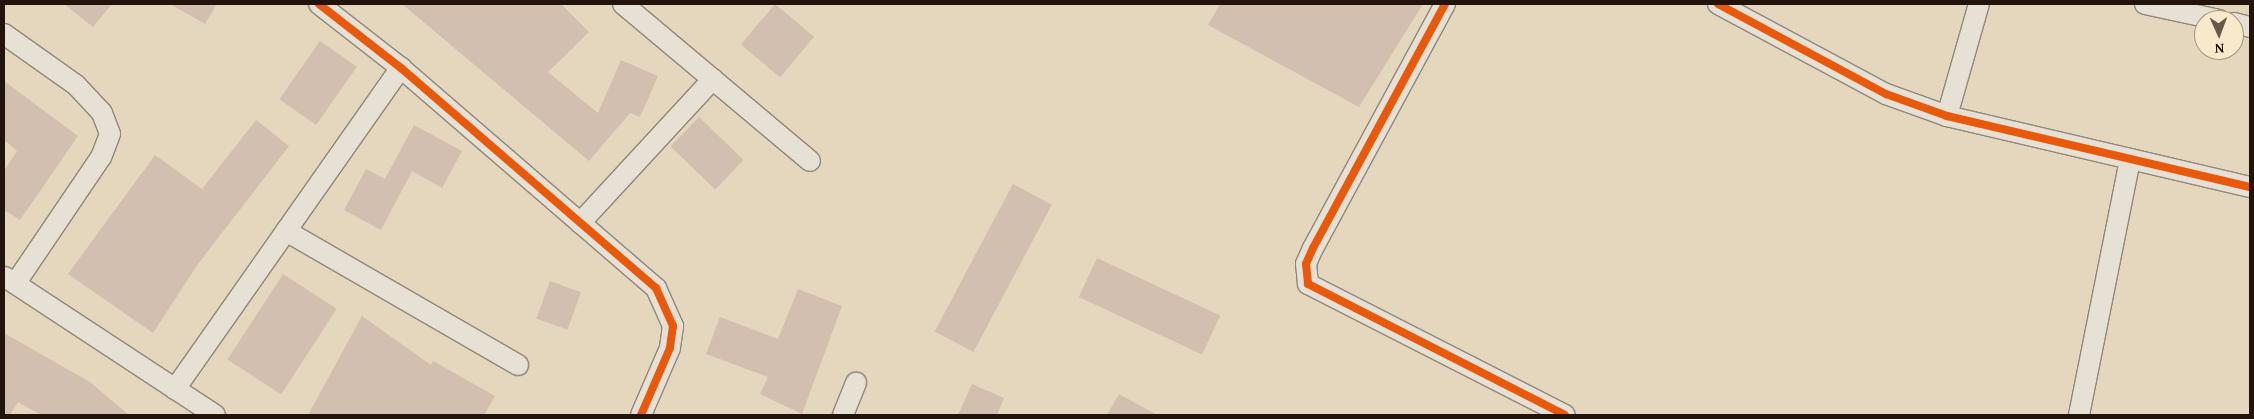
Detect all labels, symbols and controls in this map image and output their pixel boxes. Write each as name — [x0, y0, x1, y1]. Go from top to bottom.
north arrow — [2194, 10, 2244, 60]
text: N — [2214, 39, 2225, 59]

